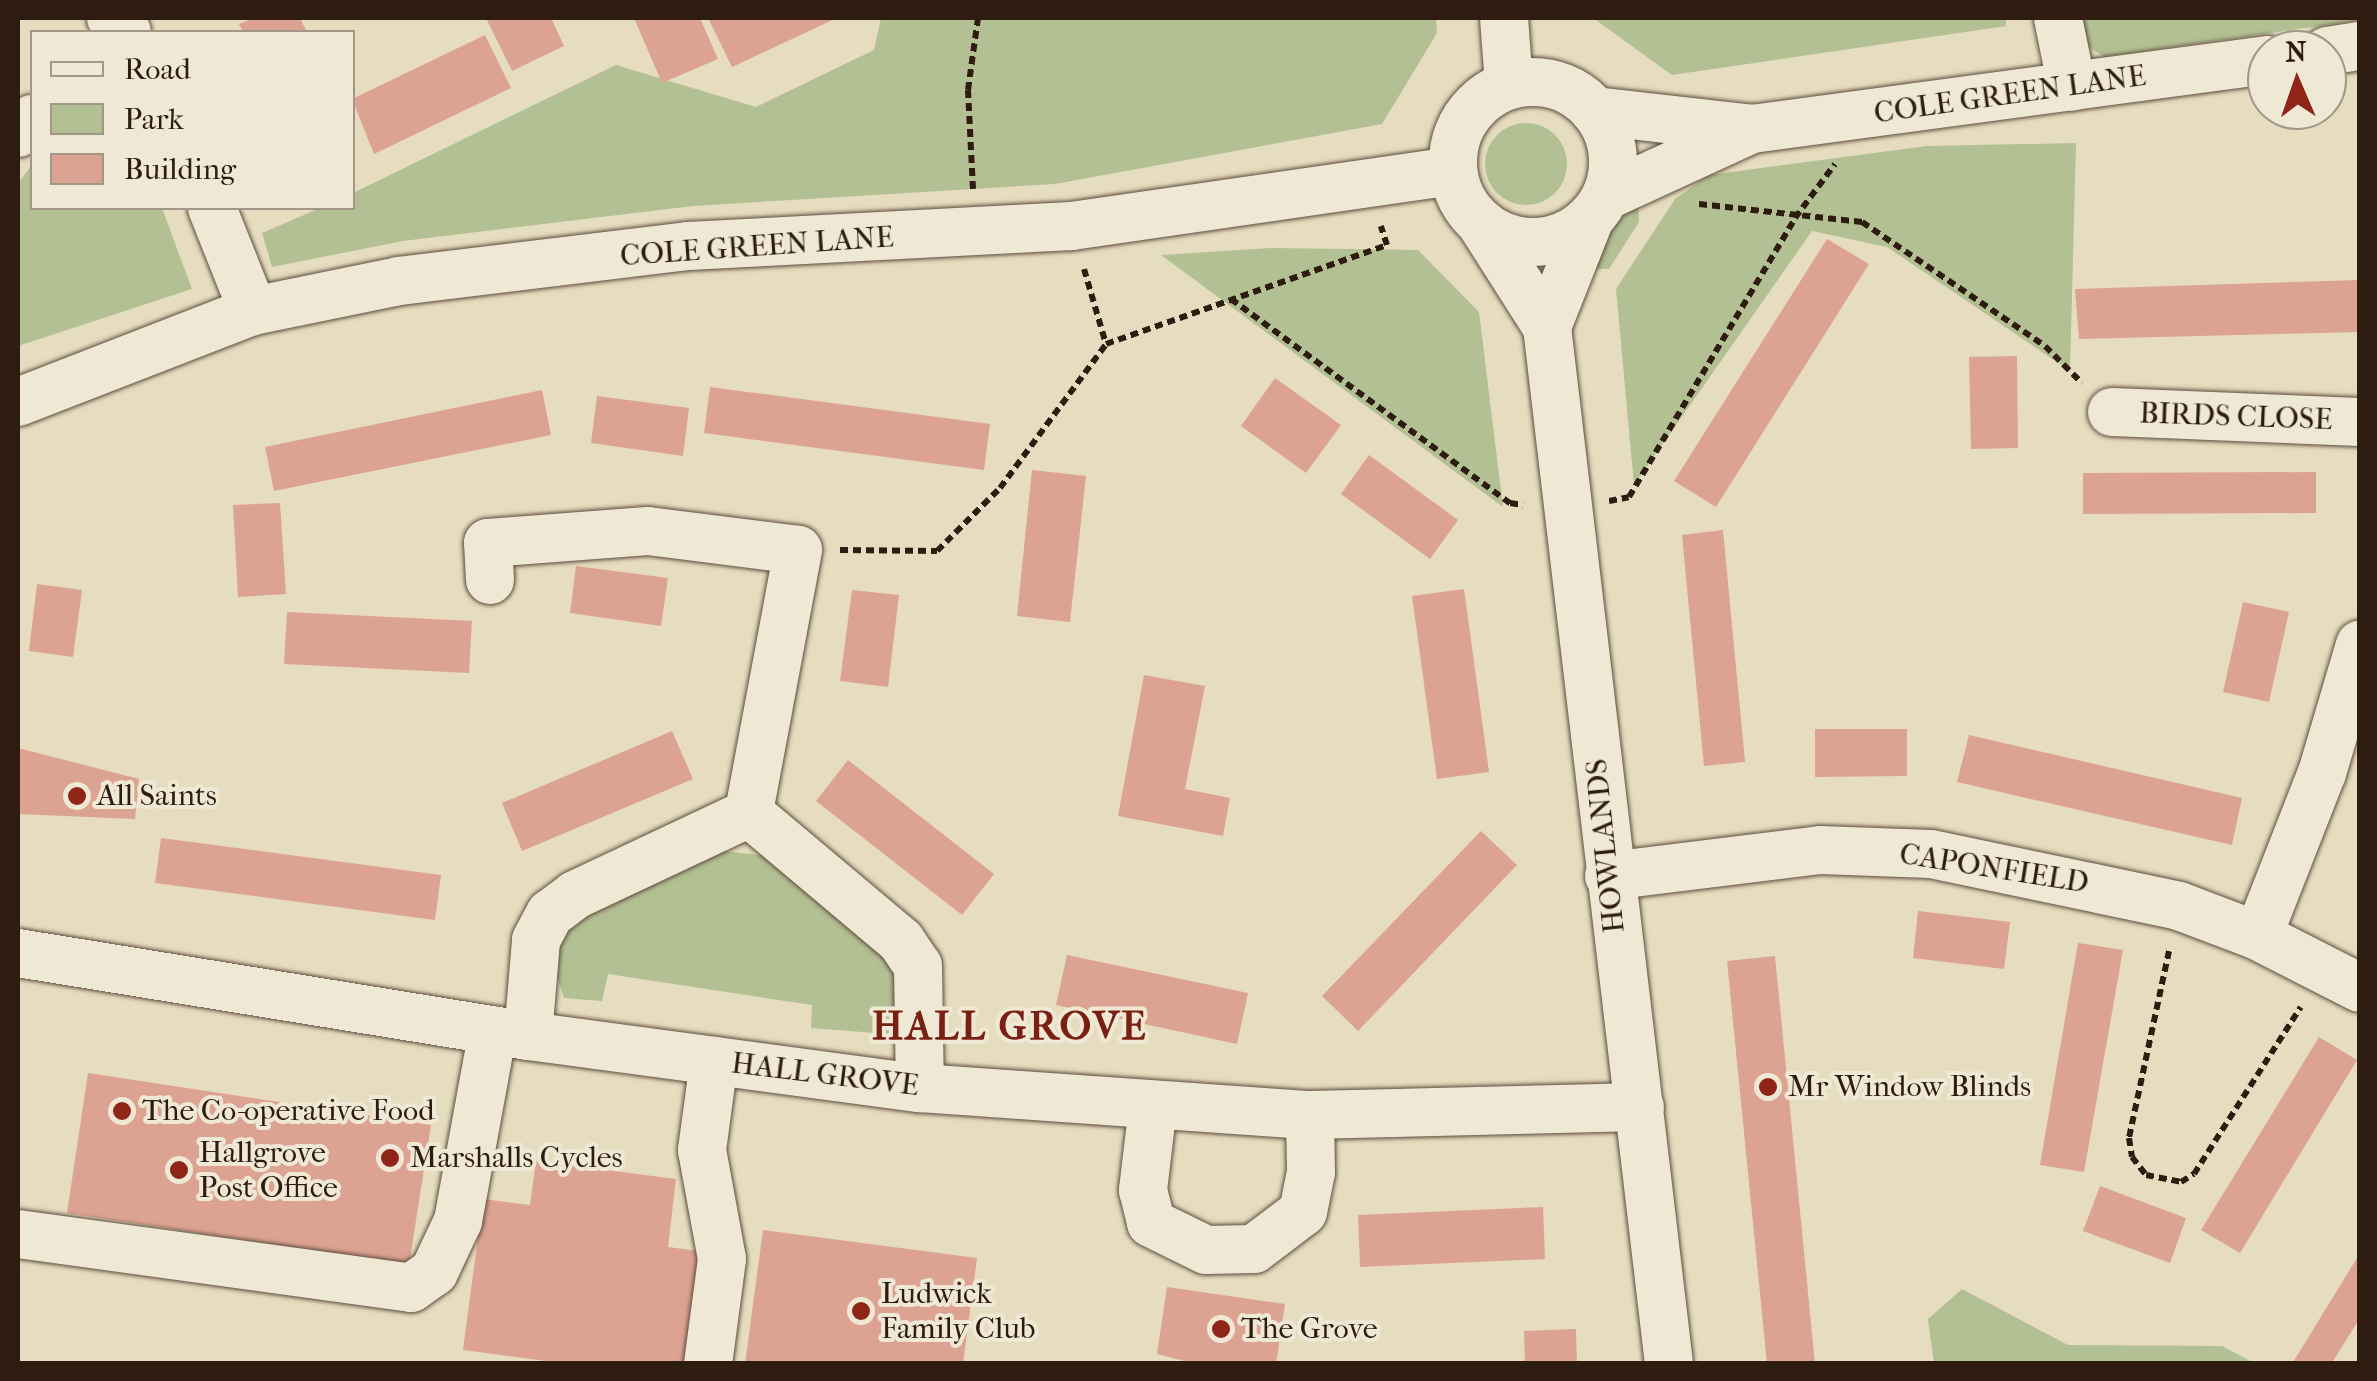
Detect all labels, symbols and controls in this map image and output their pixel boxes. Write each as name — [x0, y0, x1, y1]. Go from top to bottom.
legend — [30, 30, 355, 210]
north arrow — [2247, 30, 2347, 130]
text: N — [2285, 35, 2307, 68]
text: Road — [124, 52, 191, 87]
street label: COLE GREEN LANE — [1872, 58, 2148, 132]
text: Park — [124, 102, 184, 137]
text: Building — [124, 152, 236, 187]
street label: COLE GREEN LANE — [619, 219, 895, 275]
street label: BIRDS CLOSE — [2139, 396, 2333, 438]
street label: HOWLANDS — [1579, 757, 1633, 935]
place label: All Saints — [97, 778, 217, 814]
marker: All Saints — [66, 785, 88, 807]
street label: CAPONFIELD — [1897, 836, 2091, 902]
district label: HALL GROVE — [872, 1002, 1148, 1050]
street label: HALL GROVE — [729, 1046, 921, 1104]
place label: Mr Window Blinds — [1788, 1069, 2031, 1105]
marker: Mr Window Blinds — [1757, 1076, 1779, 1098]
place label: The Co-operative Food — [142, 1093, 434, 1129]
marker: The Co-operative Food — [111, 1100, 133, 1122]
place label: Hallgrove Post Office — [199, 1135, 338, 1206]
place label: Marshalls Cycles — [410, 1140, 623, 1176]
marker: Marshalls Cycles — [379, 1147, 401, 1169]
marker: Hallgrove Post Office — [168, 1159, 190, 1181]
place label: Ludwick Family Club — [881, 1276, 1036, 1346]
marker: Ludwick Family Club — [850, 1300, 872, 1322]
place label: The Grove — [1241, 1311, 1378, 1347]
marker: The Grove — [1210, 1318, 1232, 1340]

